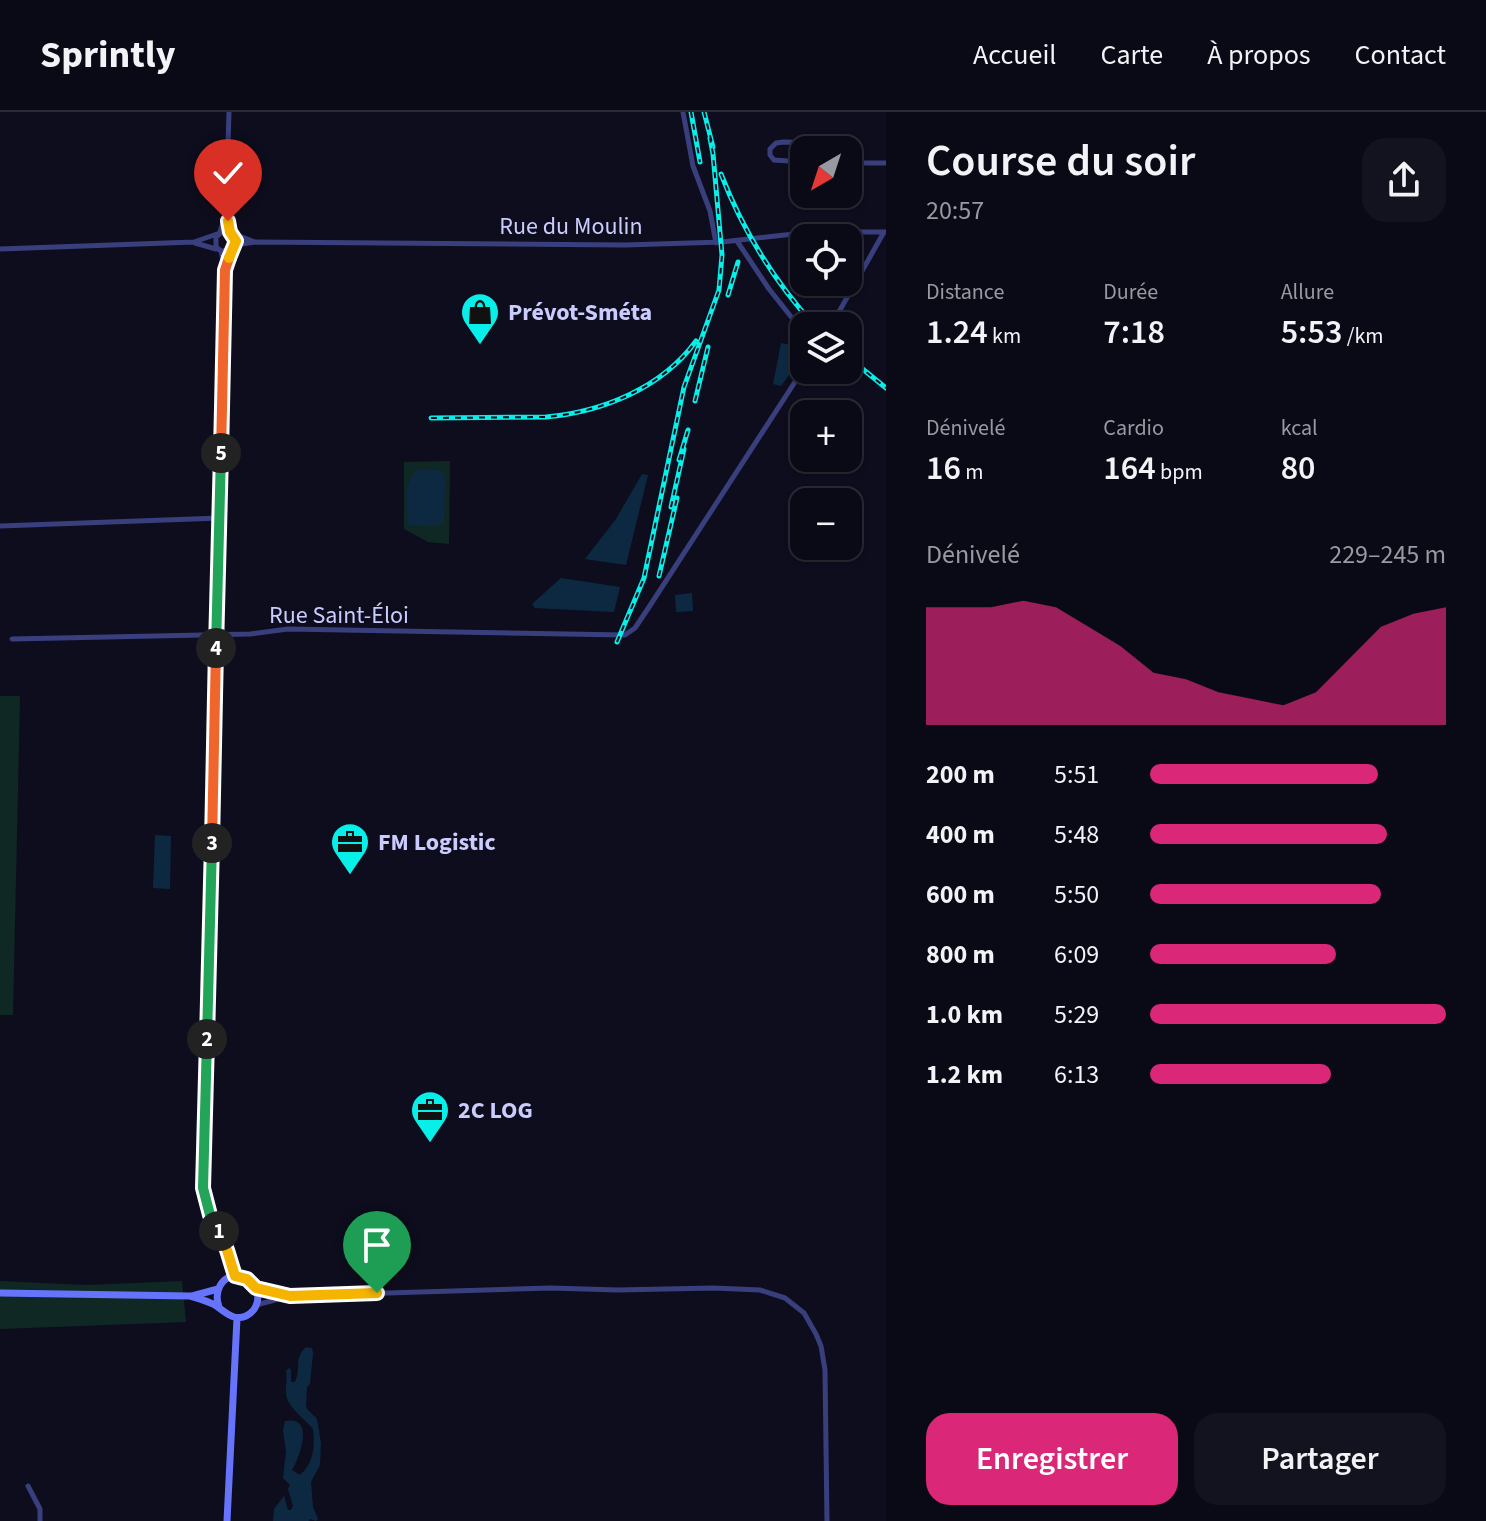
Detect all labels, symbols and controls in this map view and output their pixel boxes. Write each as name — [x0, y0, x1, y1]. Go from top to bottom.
text: Sprintly — [40, 28, 175, 82]
text: Accueil — [973, 35, 1056, 75]
text: Carte — [1100, 35, 1163, 75]
text: À propos — [1207, 35, 1311, 75]
text: Contact — [1355, 35, 1446, 75]
text: Course du soir — [926, 130, 1195, 193]
north arrow — [790, 136, 862, 208]
map controls — [790, 136, 862, 560]
button: share — [1362, 138, 1446, 222]
pin — [194, 139, 262, 221]
icon: check — [206, 151, 250, 195]
text: 20:57 — [926, 192, 984, 229]
street label: Rue du Moulin — [499, 209, 643, 244]
button: locate — [790, 224, 862, 296]
text: Distance — [926, 276, 1004, 308]
text: Durée — [1103, 276, 1158, 308]
text: Allure — [1281, 276, 1334, 308]
shop icon: Prévot-Sméta — [459, 291, 501, 346]
place label: Prévot-Sméta — [508, 295, 652, 330]
text: 1.24 — [926, 308, 988, 357]
text: 7:18 — [1103, 308, 1165, 357]
text: 5:53 — [1281, 308, 1342, 357]
button: layers — [790, 312, 862, 384]
text: km — [988, 320, 1021, 352]
text: /km — [1342, 320, 1384, 352]
button: + — [790, 400, 862, 472]
text: Dénivelé — [926, 412, 1006, 444]
text: Cardio — [1103, 412, 1164, 444]
text: kcal — [1281, 412, 1318, 444]
pin: 5 — [201, 433, 241, 473]
text: 5 — [215, 437, 227, 469]
text: 16 — [926, 444, 961, 493]
text: 164 — [1103, 444, 1156, 493]
text: 80 — [1281, 444, 1316, 493]
text: m — [961, 456, 984, 488]
text: bpm — [1156, 456, 1203, 488]
button: − — [790, 488, 862, 560]
text: Dénivelé — [926, 536, 1020, 573]
text: 229–245 m — [1329, 536, 1446, 573]
street label: Rue Saint-Éloi — [269, 598, 409, 633]
pin: 4 — [196, 628, 236, 668]
text: 4 — [210, 632, 222, 664]
text: 200 m — [926, 756, 995, 793]
text: 5:51 — [1054, 756, 1099, 793]
text: 400 m — [926, 816, 995, 853]
text: 5:48 — [1054, 816, 1099, 853]
office icon: FM Logistic — [329, 821, 371, 876]
pin: 3 — [192, 823, 232, 863]
place label: FM Logistic — [378, 825, 496, 860]
text: 3 — [206, 827, 218, 859]
text: 600 m — [926, 876, 995, 913]
text: 5:50 — [1054, 876, 1099, 913]
text: 800 m — [926, 936, 995, 973]
text: 6:09 — [1054, 936, 1099, 973]
text: 1.0 km — [926, 996, 1003, 1033]
text: 5:29 — [1054, 996, 1099, 1033]
pin: 2 — [187, 1019, 227, 1059]
text: 2 — [201, 1023, 213, 1055]
text: 1.2 km — [926, 1056, 1003, 1093]
text: 6:13 — [1054, 1056, 1099, 1093]
office icon: 2C LOG — [409, 1089, 451, 1144]
place label: 2C LOG — [458, 1093, 533, 1128]
pin: 1 — [199, 1211, 239, 1251]
pin — [343, 1211, 411, 1293]
text: 1 — [213, 1215, 225, 1247]
icon: arrive — [355, 1223, 399, 1267]
button: Enregistrer — [926, 1413, 1178, 1505]
button: Partager — [1194, 1413, 1446, 1505]

